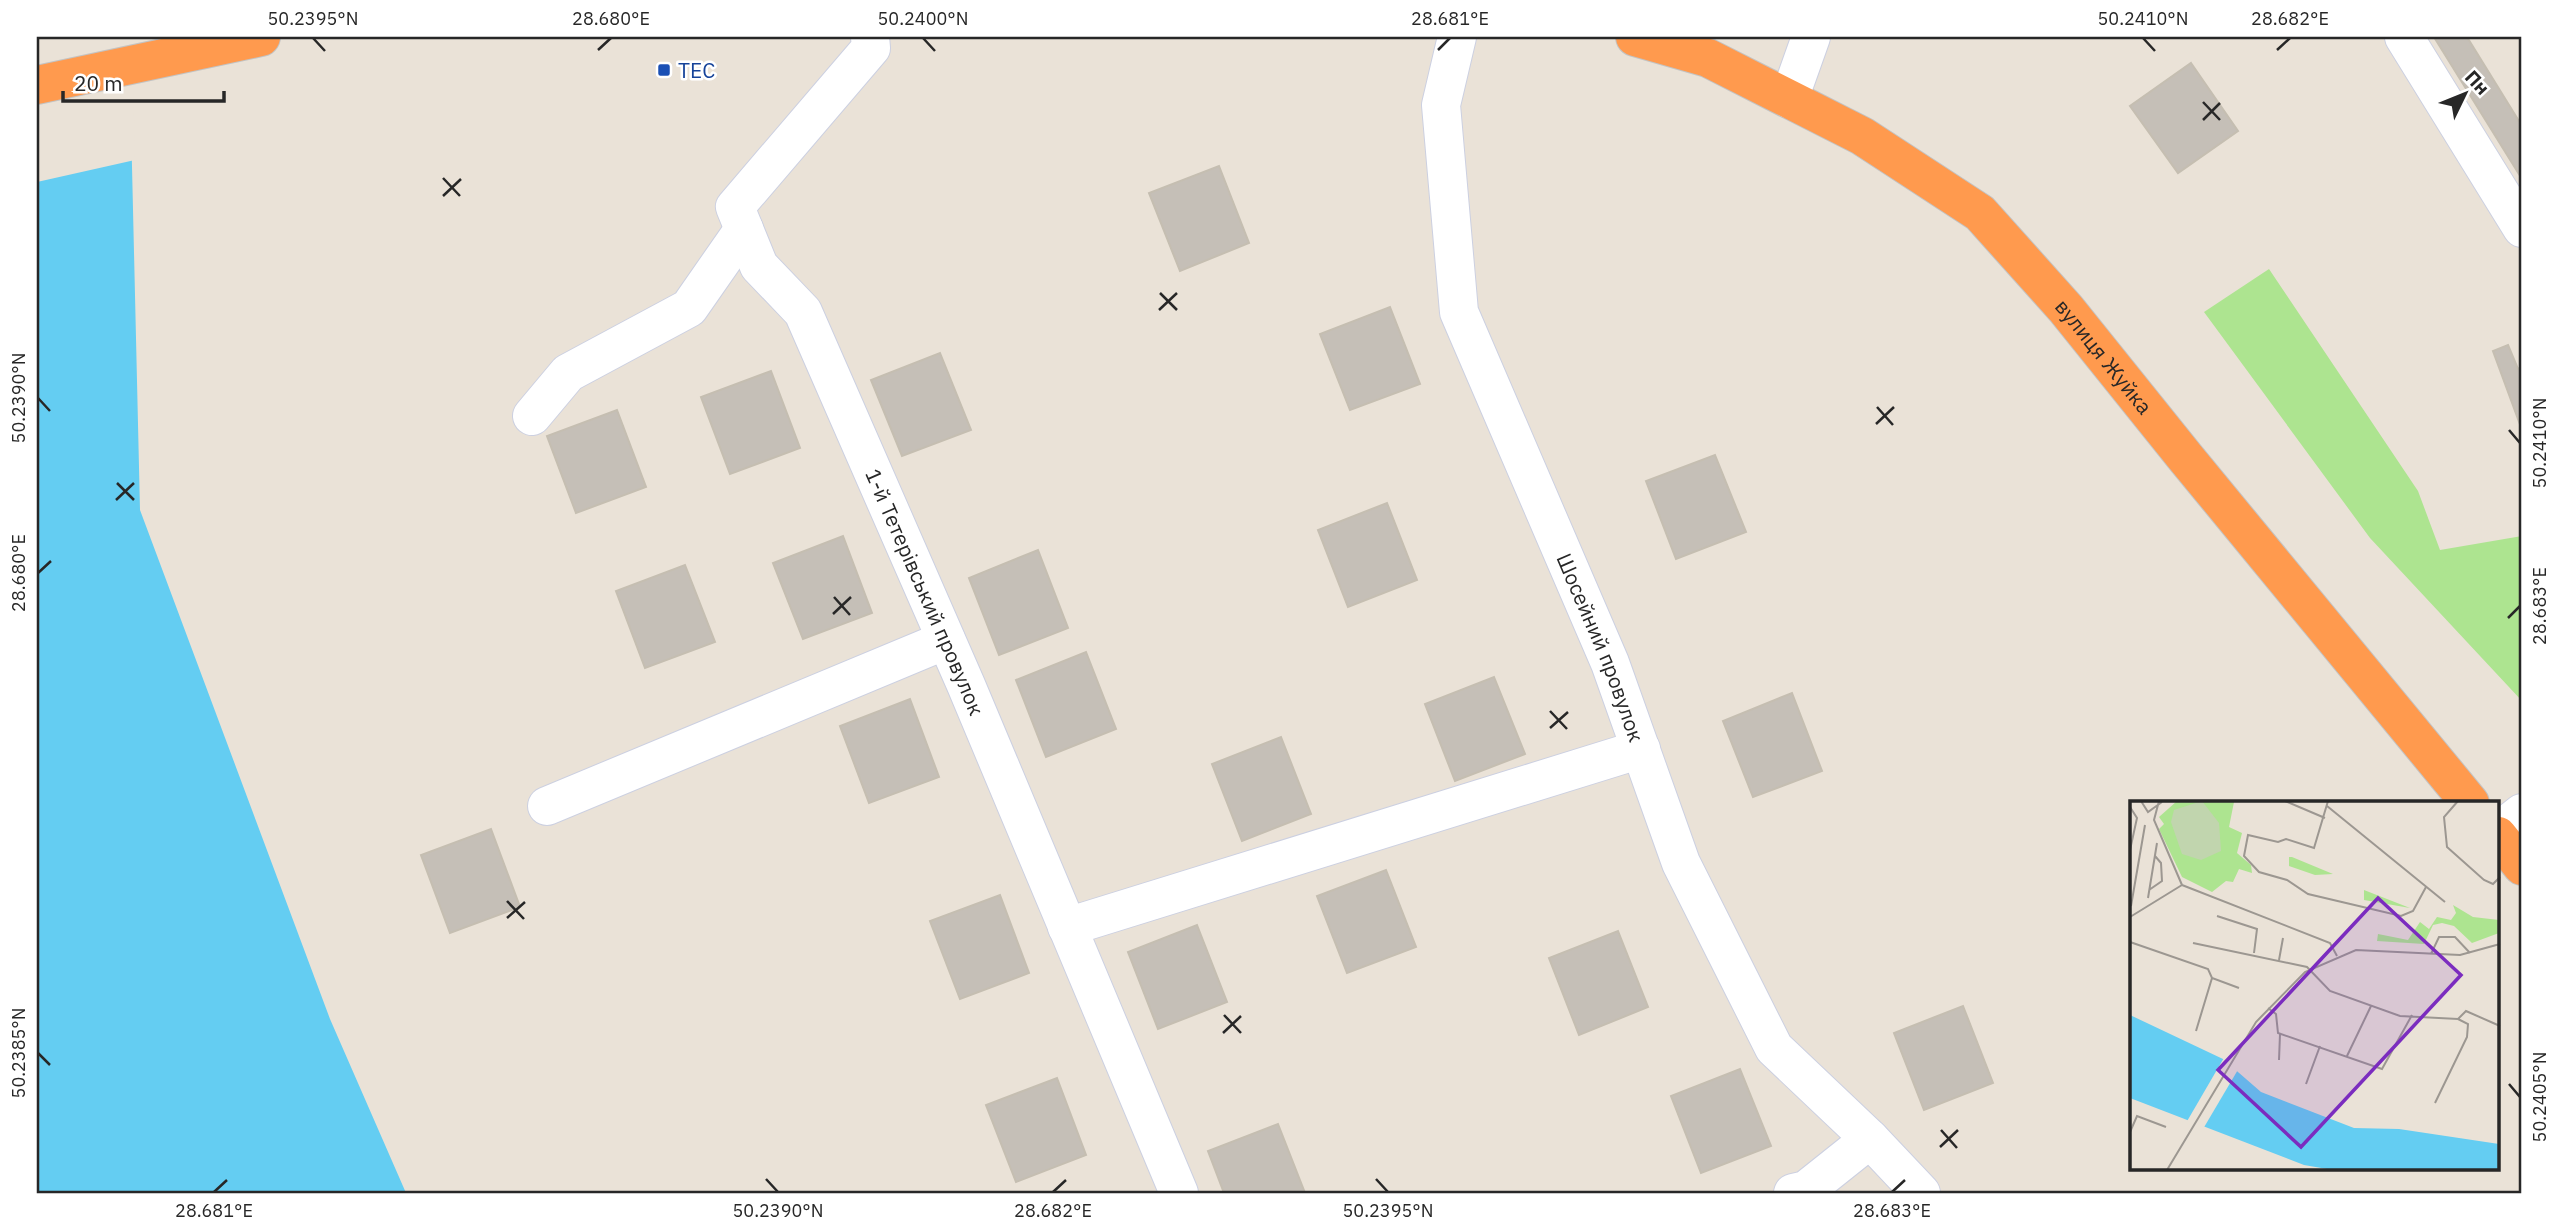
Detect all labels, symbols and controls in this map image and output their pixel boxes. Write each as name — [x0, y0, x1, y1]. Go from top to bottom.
text: 50.2395°N — [268, 7, 358, 30]
text: 28.680°E — [572, 7, 650, 30]
text: 50.2400°N — [878, 7, 968, 30]
text: 28.681°E — [1411, 7, 1489, 30]
text: 50.2410°N — [2098, 7, 2188, 30]
text: 28.682°E — [2251, 7, 2329, 30]
place label: ТЕС — [678, 56, 715, 84]
scale bar — [63, 60, 224, 104]
north arrow — [2430, 60, 2500, 130]
marker: ТЕС — [656, 62, 672, 78]
text: Пн — [2460, 65, 2495, 100]
text: 20 m — [74, 69, 123, 97]
street label: вулиця Жуйка — [2049, 293, 2159, 420]
text: 50.2390°N — [7, 353, 30, 443]
text: 50.2410°N — [2528, 398, 2551, 488]
street label: 1-й Тетерівський провулок — [859, 464, 991, 719]
text: 28.680°E — [7, 534, 30, 612]
street label: Шосейний провулок — [1550, 549, 1651, 746]
text: 28.683°E — [2528, 567, 2551, 645]
inset map — [2130, 801, 2500, 1170]
text: 50.2385°N — [7, 1008, 30, 1098]
text: 50.2405°N — [2528, 1052, 2551, 1142]
text: 28.681°E — [175, 1199, 253, 1222]
text: 50.2390°N — [733, 1199, 823, 1222]
text: 28.682°E — [1014, 1199, 1092, 1222]
text: 50.2395°N — [1343, 1199, 1433, 1222]
text: 28.683°E — [1853, 1199, 1931, 1222]

